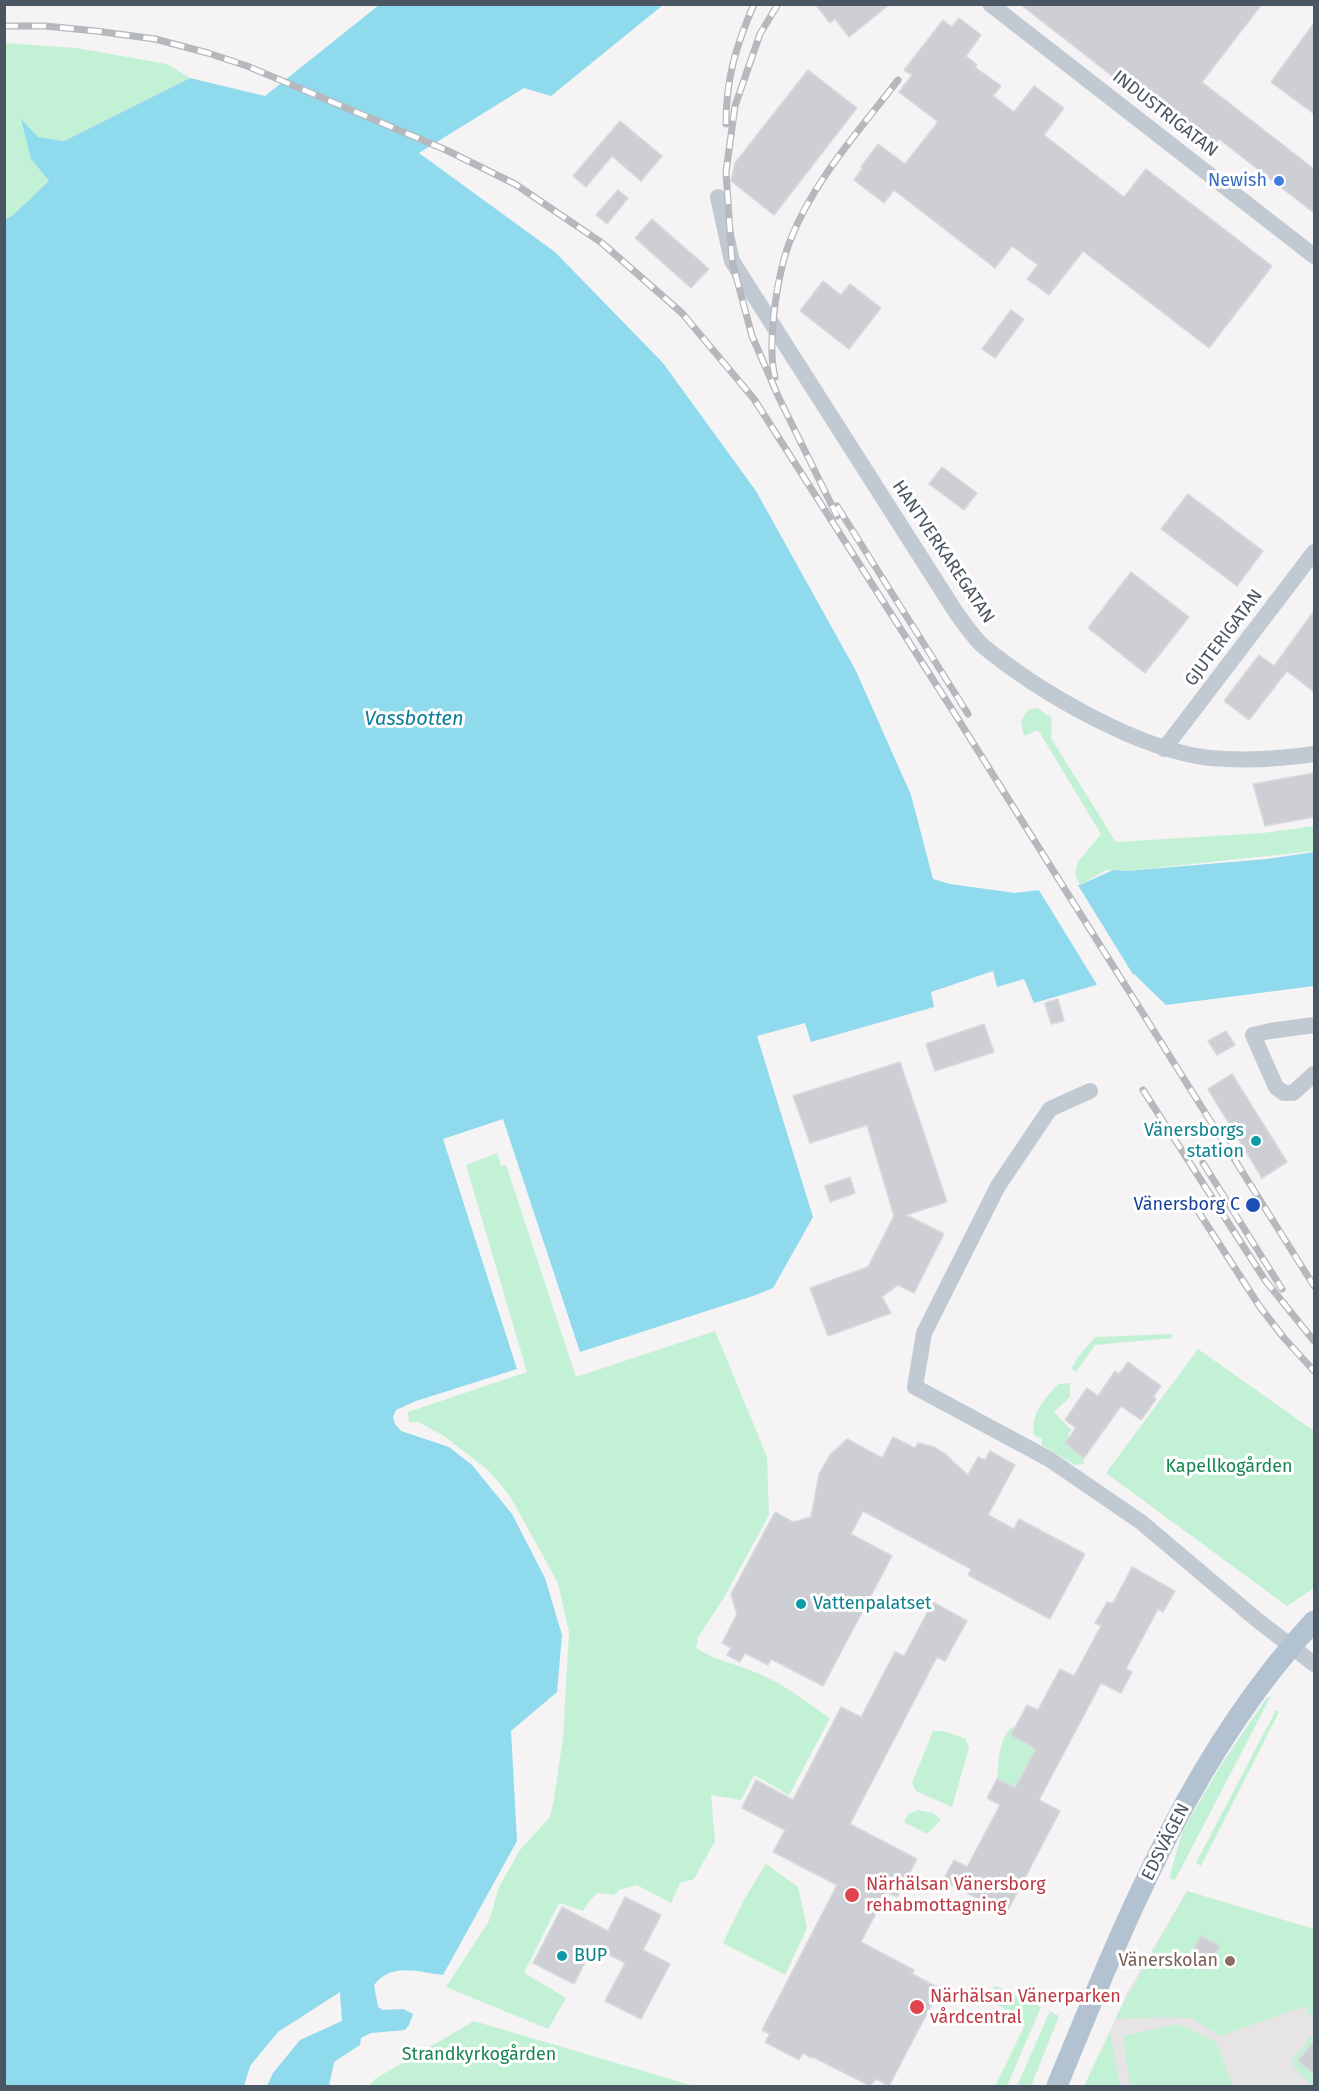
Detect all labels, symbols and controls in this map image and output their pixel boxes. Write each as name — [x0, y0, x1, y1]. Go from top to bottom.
street label: INDUSTRIGATAN — [1108, 66, 1222, 162]
place label: Newish — [1208, 170, 1267, 192]
marker: Newish — [1272, 174, 1286, 188]
street label: HANTVERKAREGATAN — [887, 476, 999, 628]
street label: GJUTERIGATAN — [1181, 585, 1267, 691]
water label: Vassbotten — [365, 707, 463, 731]
place label: Vänersborgs station — [1144, 1120, 1244, 1162]
marker: Vänersborgs station — [1249, 1134, 1263, 1148]
place label: Vänersborg C — [1133, 1194, 1240, 1216]
marker: Vänersborg C — [1244, 1196, 1262, 1214]
park label: Kapellkogården — [1165, 1456, 1293, 1478]
place label: Vattenpalatset — [813, 1593, 931, 1615]
marker: Vattenpalatset — [794, 1597, 808, 1611]
street label: EDSVÄGEN — [1137, 1800, 1195, 1884]
place label: Närhälsan Vänersborg rehabmottagning — [866, 1874, 1046, 1916]
marker: Närhälsan Vänersborg rehabmottagning — [843, 1886, 861, 1904]
place label: BUP — [574, 1945, 607, 1967]
marker: BUP — [555, 1949, 569, 1963]
place label: Vänerskolan — [1118, 1950, 1218, 1972]
marker: Vänerskolan — [1223, 1954, 1237, 1968]
place label: Närhälsan Vänerparken vårdcentral — [930, 1986, 1121, 2028]
marker: Närhälsan Vänerparken vårdcentral — [908, 1998, 926, 2016]
park label: Strandkyrkogården — [402, 2044, 556, 2066]

